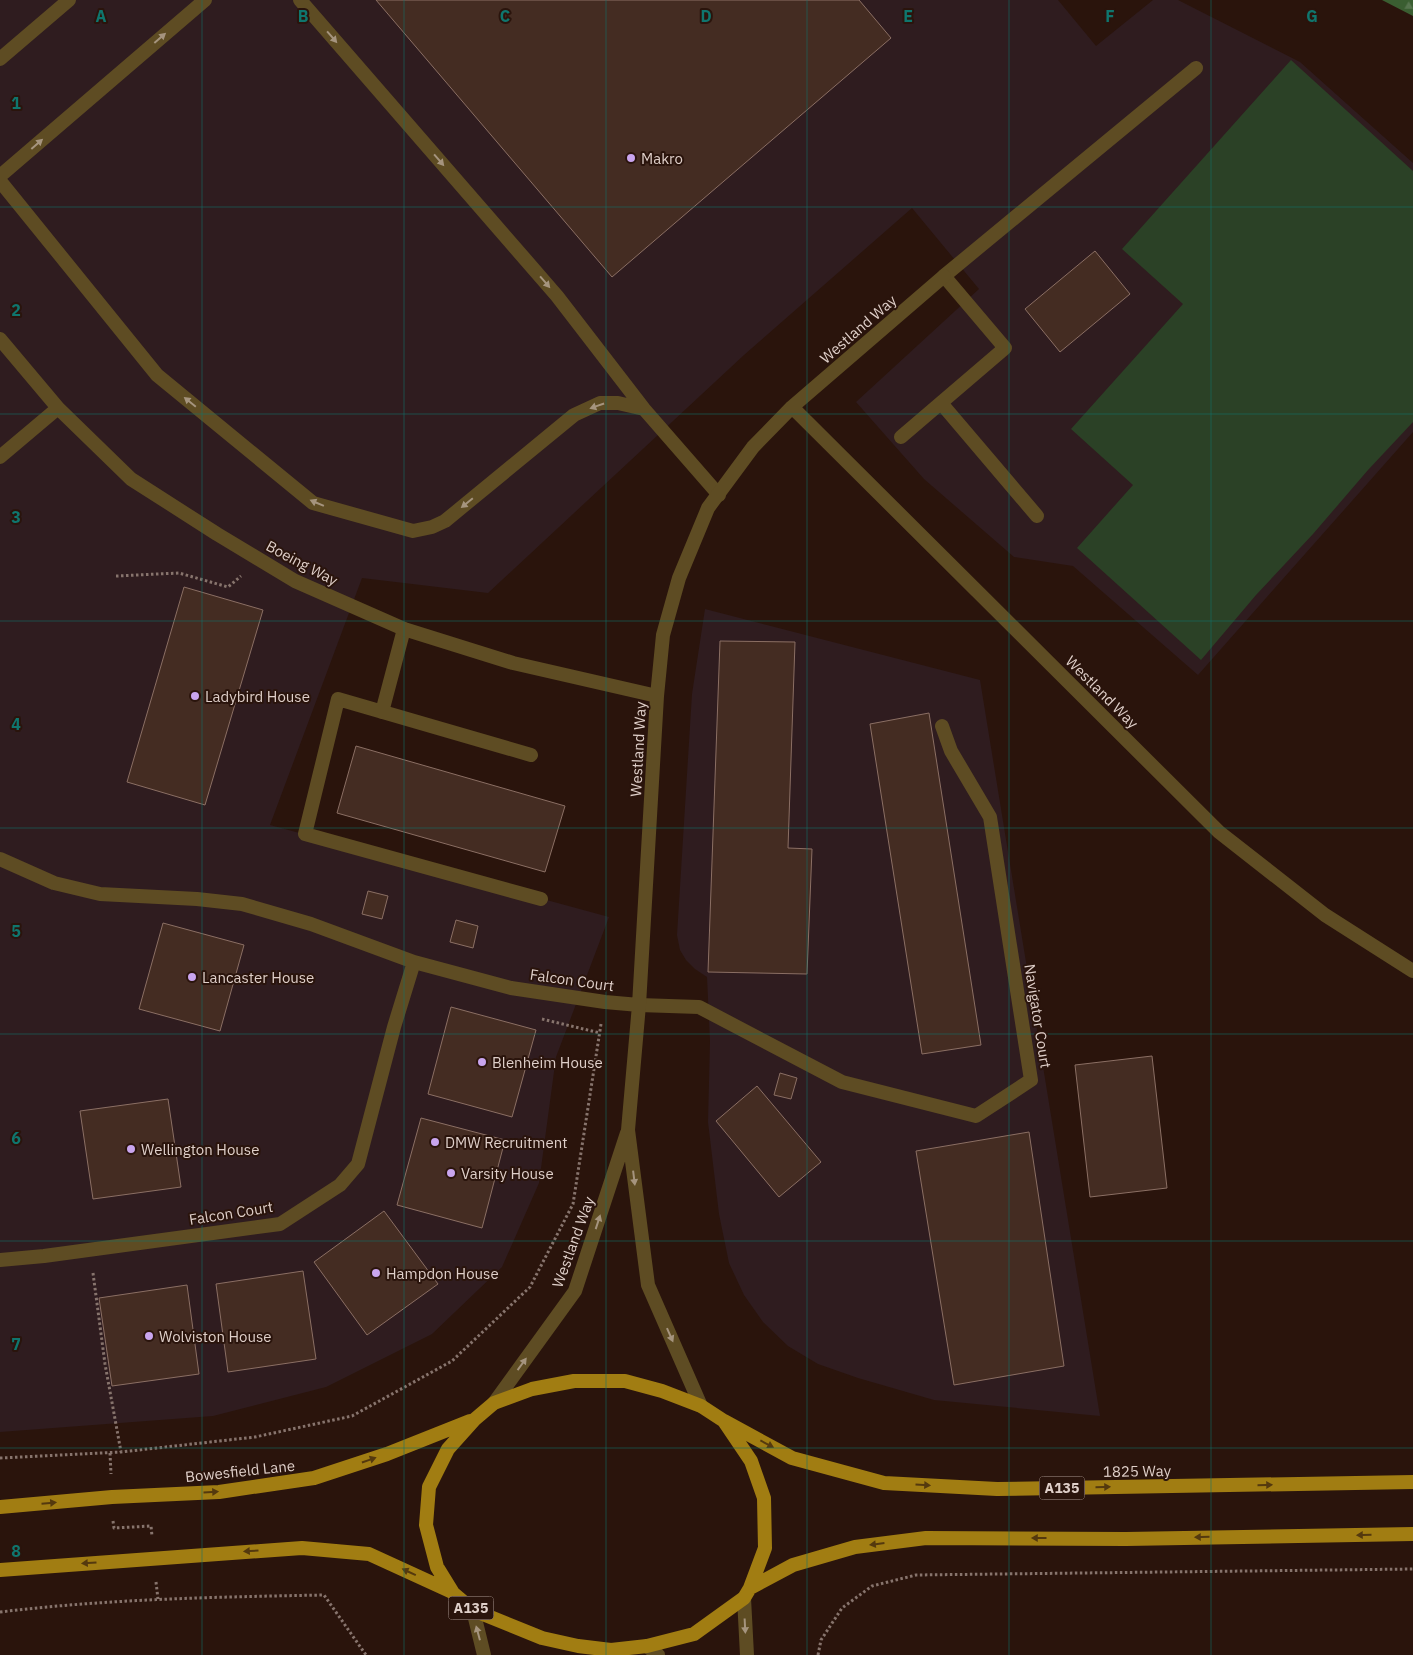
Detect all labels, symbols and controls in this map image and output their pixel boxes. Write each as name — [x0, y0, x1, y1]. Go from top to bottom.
text: A — [96, 6, 107, 26]
text: B — [298, 6, 309, 26]
text: C — [500, 6, 510, 26]
text: D — [700, 6, 712, 26]
text: E — [903, 6, 913, 26]
text: F — [1105, 6, 1115, 26]
text: G — [1306, 6, 1318, 26]
one-way arrow — [326, 30, 338, 42]
one-way arrow — [154, 33, 167, 44]
text: 1 — [11, 93, 21, 113]
one-way arrow — [30, 139, 43, 150]
place label: Makro — [641, 149, 683, 168]
marker: Makro — [625, 152, 637, 164]
one-way arrow — [433, 153, 444, 166]
one-way arrow — [539, 276, 551, 288]
street label: Westland Way — [816, 290, 901, 367]
text: 2 — [11, 300, 21, 320]
one-way arrow — [184, 397, 197, 408]
one-way arrow — [589, 403, 604, 410]
one-way arrow — [461, 497, 474, 508]
one-way arrow — [310, 498, 324, 506]
text: 3 — [11, 507, 21, 527]
street label: Boeing Way — [263, 536, 342, 590]
street label: Westland Way — [1062, 652, 1143, 733]
place label: Ladybird House — [205, 687, 310, 706]
marker: Ladybird House — [189, 690, 201, 702]
street label: Westland Way — [626, 700, 650, 797]
text: 4 — [11, 714, 21, 734]
text: 5 — [11, 921, 21, 941]
street label: Navigator Court — [1020, 963, 1056, 1069]
street label: Falcon Court — [529, 965, 615, 995]
place label: Lancaster House — [202, 968, 314, 987]
marker: Lancaster House — [186, 971, 198, 983]
place label: Blenheim House — [492, 1053, 603, 1072]
marker: Blenheim House — [476, 1056, 488, 1068]
text: 6 — [11, 1128, 21, 1148]
place label: DMW Recruitment — [445, 1133, 567, 1152]
marker: DMW Recruitment — [429, 1136, 441, 1148]
place label: Wellington House — [141, 1140, 259, 1159]
marker: Wellington House — [125, 1143, 137, 1155]
place label: Varsity House — [461, 1164, 554, 1183]
marker: Varsity House — [445, 1167, 457, 1179]
one-way arrow — [631, 1171, 639, 1187]
street label: Westland Way — [548, 1193, 598, 1290]
street label: Falcon Court — [188, 1197, 274, 1229]
one-way arrow — [594, 1214, 602, 1229]
place label: Hampdon House — [386, 1264, 499, 1283]
marker: Hampdon House — [370, 1267, 382, 1279]
place label: Wolviston House — [159, 1327, 272, 1346]
one-way arrow — [666, 1328, 674, 1342]
marker: Wolviston House — [143, 1330, 155, 1342]
text: 7 — [11, 1334, 21, 1354]
one-way arrow — [517, 1357, 527, 1371]
one-way arrow — [761, 1440, 774, 1449]
street label: Bowesfield Lane — [184, 1456, 296, 1486]
one-way arrow — [362, 1456, 377, 1464]
street label: 1825 Way — [1103, 1461, 1172, 1481]
road number: A135 — [1040, 1476, 1084, 1500]
one-way arrow — [1257, 1481, 1273, 1489]
one-way arrow — [915, 1482, 931, 1490]
one-way arrow — [1095, 1483, 1111, 1491]
one-way arrow — [203, 1488, 219, 1496]
one-way arrow — [41, 1499, 57, 1507]
one-way arrow — [1356, 1531, 1372, 1539]
one-way arrow — [1031, 1534, 1047, 1542]
one-way arrow — [1194, 1534, 1210, 1542]
text: 8 — [11, 1541, 21, 1561]
one-way arrow — [869, 1541, 885, 1549]
one-way arrow — [243, 1548, 259, 1556]
one-way arrow — [80, 1559, 96, 1567]
one-way arrow — [402, 1568, 416, 1576]
road number: A135 — [448, 1596, 494, 1620]
one-way arrow — [742, 1619, 750, 1635]
one-way arrow — [474, 1625, 482, 1640]

